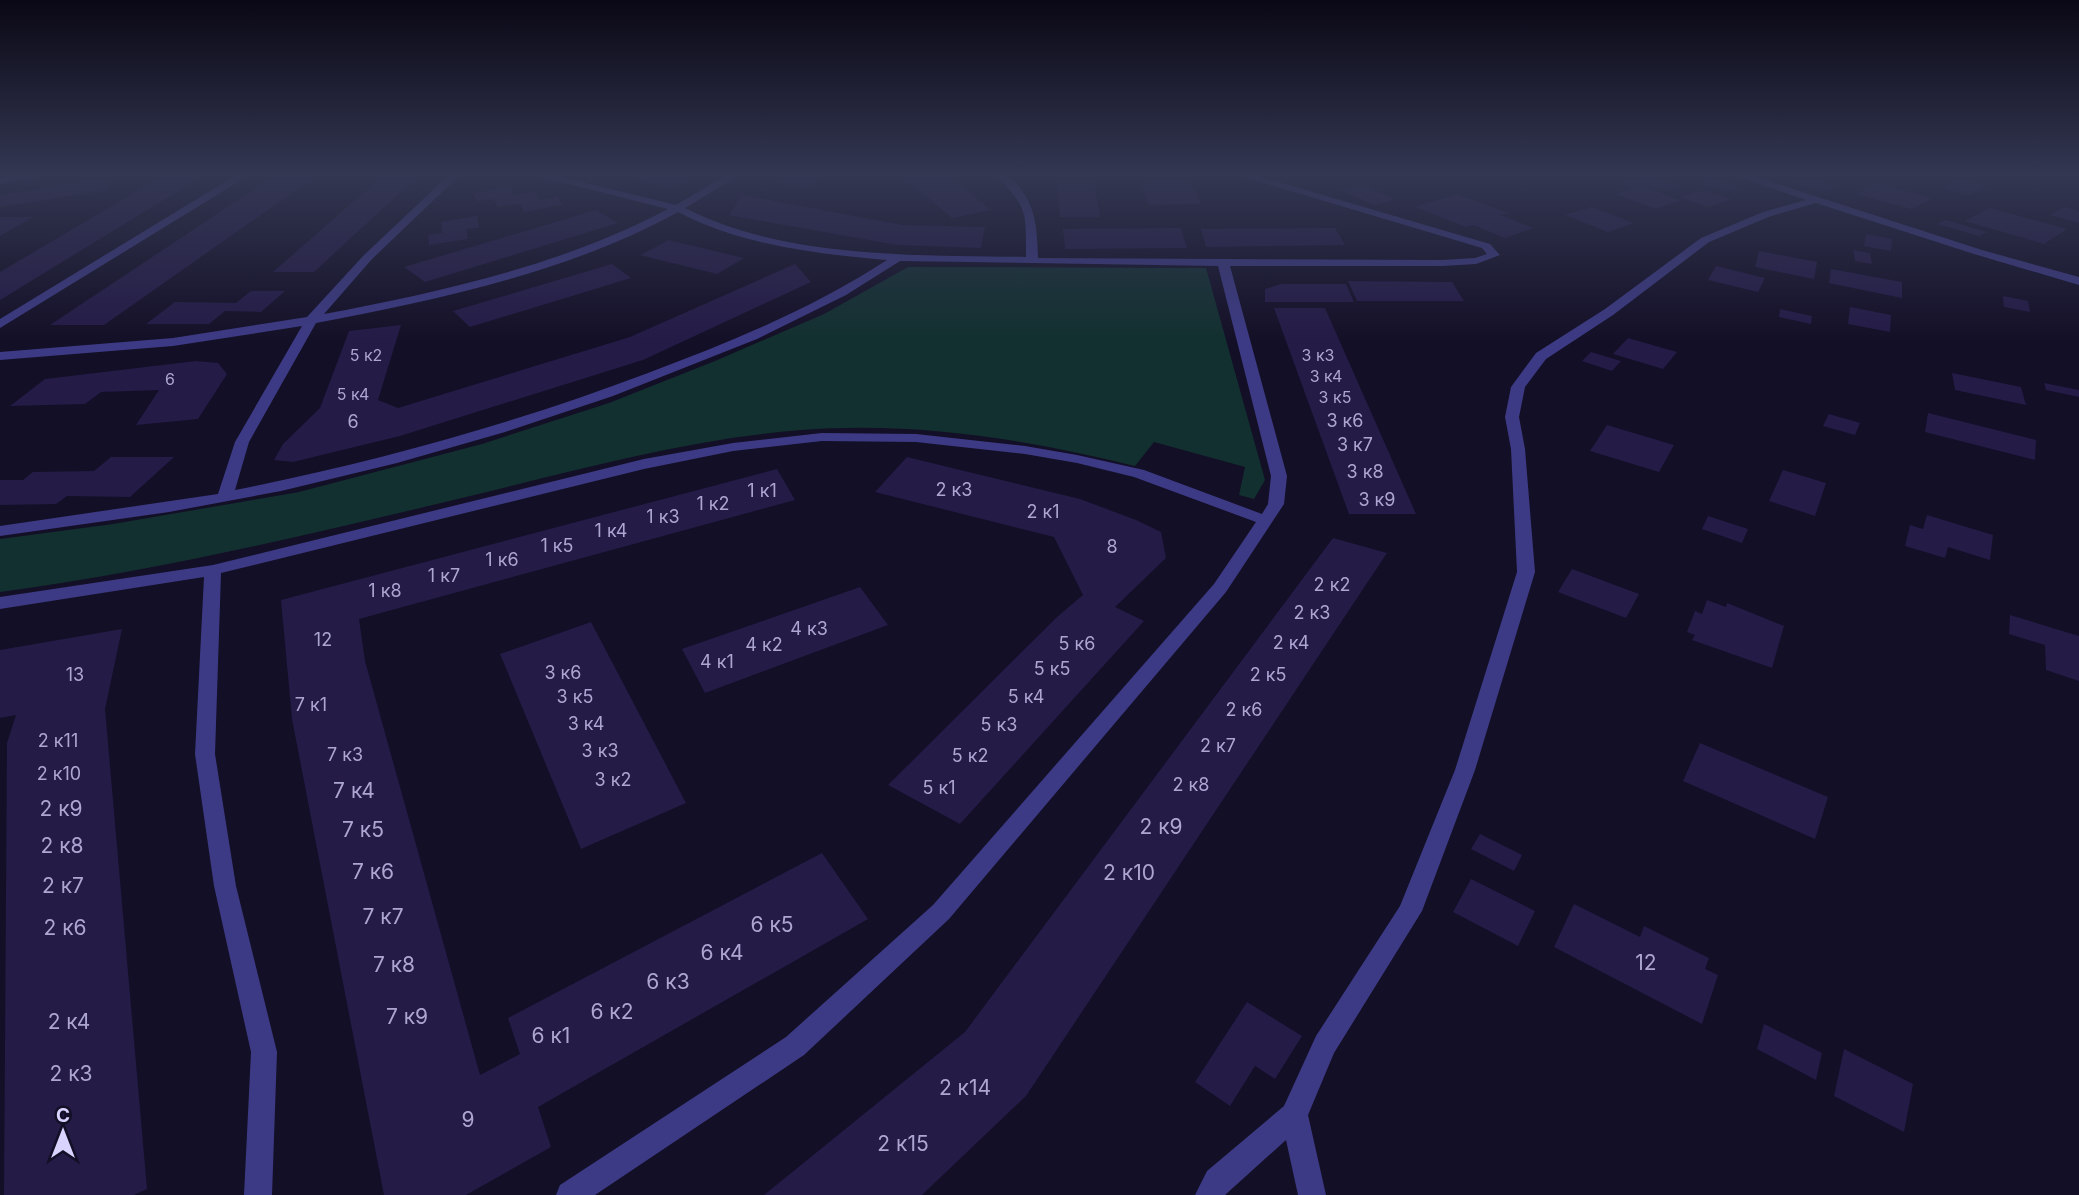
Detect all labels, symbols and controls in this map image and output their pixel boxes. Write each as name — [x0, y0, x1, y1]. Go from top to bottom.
house number: 5 к2 — [350, 345, 382, 365]
house number: 3 к3 — [1302, 345, 1334, 365]
house number: 3 к4 — [1310, 366, 1342, 386]
house number: 6 — [165, 369, 175, 389]
house number: 5 к4 — [337, 384, 369, 404]
house number: 3 к5 — [1319, 387, 1351, 407]
house number: 3 к6 — [1326, 410, 1364, 431]
house number: 6 — [347, 411, 359, 432]
house number: 3 к7 — [1337, 434, 1373, 455]
house number: 3 к8 — [1346, 461, 1384, 482]
house number: 2 к3 — [936, 479, 972, 500]
house number: 1 к1 — [747, 480, 777, 501]
house number: 3 к9 — [1358, 489, 1396, 510]
house number: 1 к2 — [696, 493, 730, 514]
house number: 2 к1 — [1026, 501, 1060, 522]
house number: 1 к3 — [646, 506, 680, 527]
house number: 1 к4 — [595, 520, 627, 541]
house number: 1 к5 — [540, 535, 574, 556]
house number: 8 — [1106, 536, 1118, 557]
house number: 1 к6 — [485, 549, 519, 570]
house number: 1 к7 — [428, 565, 460, 586]
house number: 2 к2 — [1314, 574, 1350, 595]
house number: 1 к8 — [368, 580, 402, 601]
house number: 2 к3 — [1294, 602, 1330, 623]
house number: 4 к3 — [790, 618, 828, 639]
house number: 12 — [314, 629, 332, 650]
house number: 2 к4 — [1273, 632, 1309, 653]
house number: 5 к6 — [1059, 633, 1095, 654]
house number: 4 к2 — [745, 634, 783, 655]
house number: 4 к1 — [700, 651, 734, 672]
house number: 5 к5 — [1034, 658, 1070, 679]
house number: 3 к6 — [544, 662, 582, 683]
house number: 13 — [66, 664, 84, 685]
house number: 2 к5 — [1250, 664, 1286, 685]
house number: 3 к5 — [557, 686, 593, 707]
house number: 5 к4 — [1008, 686, 1044, 707]
house number: 7 к1 — [295, 694, 327, 715]
house number: 2 к6 — [1226, 699, 1262, 720]
house number: 3 к4 — [568, 713, 604, 734]
house number: 5 к3 — [981, 714, 1017, 735]
house number: 2 к11 — [38, 730, 78, 751]
house number: 2 к7 — [1200, 735, 1236, 756]
house number: 3 к3 — [581, 740, 619, 761]
house number: 7 к3 — [327, 744, 363, 765]
house number: 5 к2 — [952, 745, 988, 766]
house number: 2 к10 — [37, 763, 81, 784]
house number: 3 к2 — [595, 769, 631, 790]
house number: 2 к8 — [1173, 774, 1209, 795]
house number: 5 к1 — [922, 777, 956, 798]
house number: 7 к4 — [333, 778, 375, 803]
house number: 2 к9 — [39, 796, 83, 821]
house number: 2 к9 — [1139, 814, 1183, 839]
house number: 7 к5 — [342, 817, 384, 842]
house number: 2 к8 — [40, 833, 84, 858]
house number: 7 к6 — [352, 859, 394, 884]
house number: 2 к10 — [1103, 860, 1155, 885]
house number: 2 к7 — [42, 873, 84, 898]
house number: 7 к7 — [362, 904, 404, 929]
house number: 6 к5 — [750, 912, 794, 937]
house number: 2 к6 — [43, 915, 87, 940]
house number: 6 к4 — [701, 940, 743, 965]
house number: 12 — [1635, 950, 1657, 975]
house number: 7 к8 — [373, 952, 415, 977]
house number: 6 к3 — [646, 969, 690, 994]
house number: 6 к2 — [590, 999, 634, 1024]
house number: 7 к9 — [386, 1004, 428, 1029]
house number: 2 к4 — [48, 1009, 90, 1034]
house number: 6 к1 — [532, 1023, 570, 1048]
house number: 2 к3 — [49, 1061, 93, 1086]
house number: 2 к14 — [939, 1075, 991, 1100]
north arrow — [28, 1097, 98, 1167]
text: С — [56, 1104, 70, 1127]
house number: 9 — [461, 1107, 475, 1132]
house number: 2 к15 — [877, 1131, 929, 1156]

